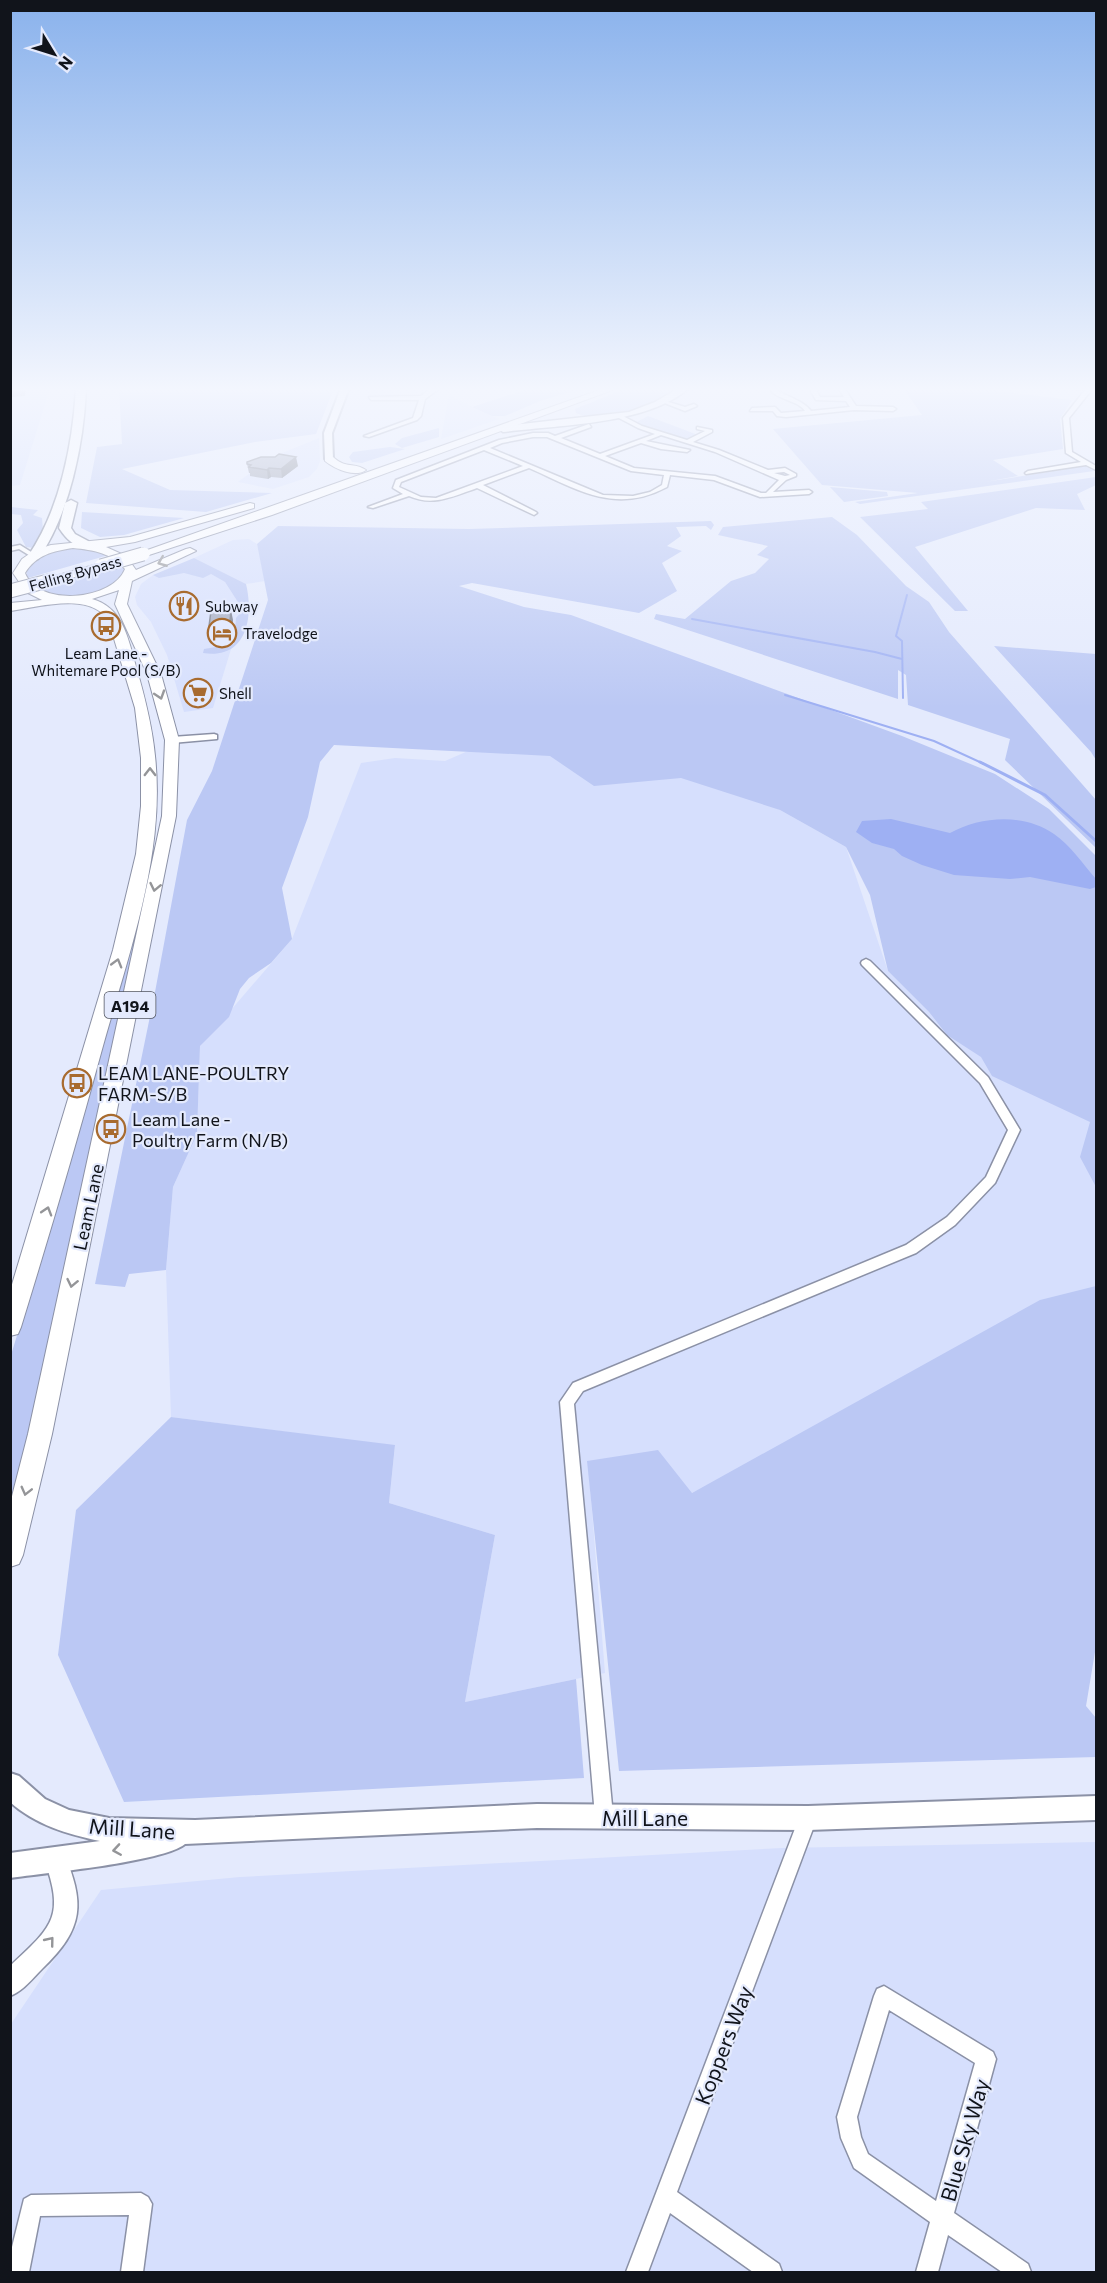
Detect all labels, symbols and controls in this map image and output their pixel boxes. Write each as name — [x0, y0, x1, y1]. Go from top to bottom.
north arrow — [24, 24, 84, 84]
text: N — [55, 53, 77, 74]
street label: Felling Bypass — [27, 551, 123, 595]
one-way arrow — [158, 555, 169, 567]
restaurant icon: Subway — [168, 590, 200, 622]
place label: Subway — [205, 597, 258, 615]
bus stop icon: Leam Lane - Whitemare Pool (S/B) — [90, 610, 122, 642]
hotel icon: Travelodge — [206, 617, 238, 649]
place label: Travelodge — [243, 624, 318, 642]
place label: Leam Lane - Whitemare Pool (S/B) — [31, 644, 181, 679]
supermarket icon: Shell — [182, 677, 214, 709]
place label: Shell — [219, 684, 252, 702]
one-way arrow — [153, 689, 166, 700]
one-way arrow — [144, 767, 156, 776]
one-way arrow — [149, 881, 162, 891]
one-way arrow — [110, 958, 122, 969]
road number: A194 — [104, 992, 156, 1018]
place label: LEAM LANE-POULTRY FARM-S/B — [98, 1062, 290, 1105]
bus stop icon: LEAM LANE-POULTRY FARM-S/B — [61, 1067, 93, 1099]
place label: Leam Lane - Poultry Farm (N/B) — [132, 1108, 288, 1151]
bus stop icon: Leam Lane - Poultry Farm (N/B) — [95, 1113, 127, 1145]
street label: Leam Lane — [68, 1162, 108, 1252]
one-way arrow — [40, 1206, 52, 1217]
one-way arrow — [66, 1278, 79, 1288]
one-way arrow — [20, 1486, 33, 1496]
street label: Mill Lane — [602, 1805, 688, 1830]
street label: Mill Lane — [88, 1813, 176, 1843]
one-way arrow — [112, 1844, 122, 1856]
one-way arrow — [43, 1937, 54, 1948]
street label: Koppers Way — [689, 1982, 757, 2108]
street label: Blue Sky Way — [935, 2076, 993, 2204]

